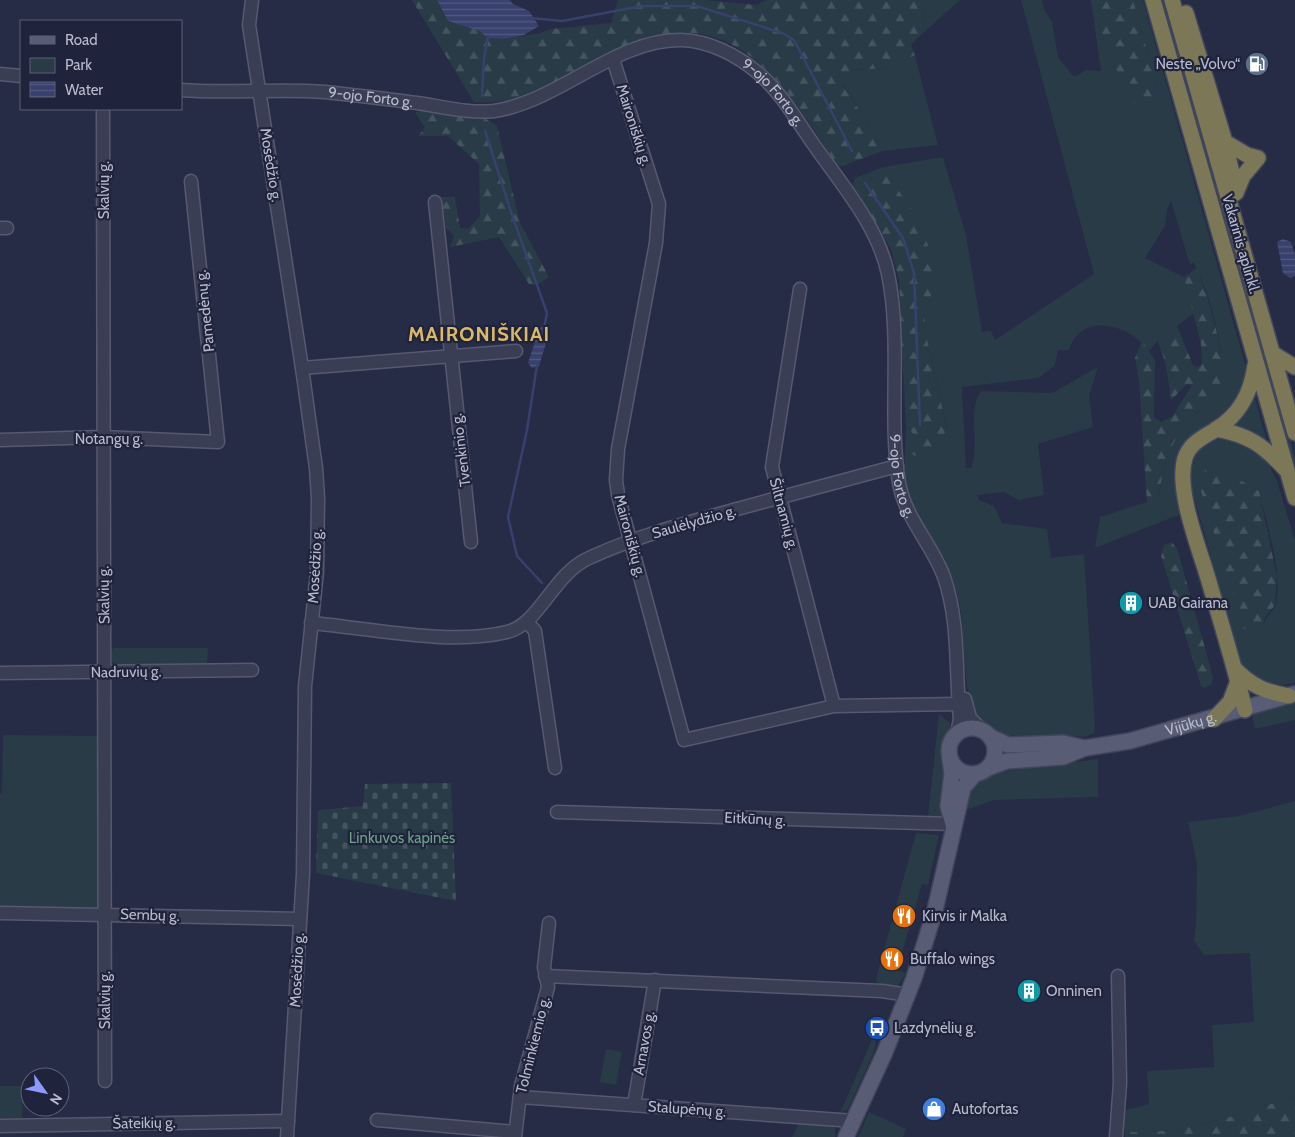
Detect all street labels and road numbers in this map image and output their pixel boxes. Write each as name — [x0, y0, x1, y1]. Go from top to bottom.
street label: 9-ojo Forto g. — [738, 55, 808, 130]
street label: Maironiškių g. — [612, 82, 656, 168]
street label: 9-ojo Forto g. — [327, 83, 414, 111]
street label: Mosėdžio g. — [256, 127, 286, 203]
street label: Skalvių g. — [95, 161, 113, 219]
street label: Vakarinis aplinkl. — [1218, 192, 1264, 296]
street label: Pamedėnų g. — [192, 269, 218, 353]
street label: Tvenkinio g. — [448, 412, 474, 488]
street label: Notangų g. — [75, 430, 143, 448]
street label: 9-ojo Forto g. — [886, 434, 919, 521]
street label: Šiltnamių g. — [766, 476, 803, 552]
street label: Maironiškių g. — [610, 493, 650, 579]
street label: Saulėlydžio g. — [650, 501, 738, 543]
street label: Mosėdžio g. — [304, 528, 326, 604]
street label: Skalvių g. — [94, 566, 114, 624]
street label: Nadruvių g. — [90, 662, 162, 682]
street label: Vijūkų g. — [1163, 708, 1219, 739]
street label: Eitkūnų g. — [724, 808, 786, 830]
street label: Sembų g. — [120, 905, 180, 925]
street label: Mosėdžio g. — [286, 932, 308, 1008]
street label: Skalvių g. — [96, 971, 114, 1029]
street label: Tolminkiemio g. — [512, 995, 554, 1095]
street label: Arnavos g. — [629, 1009, 659, 1077]
street label: Stalupėnų g. — [647, 1097, 727, 1121]
street label: Šateikių g. — [112, 1112, 176, 1133]

